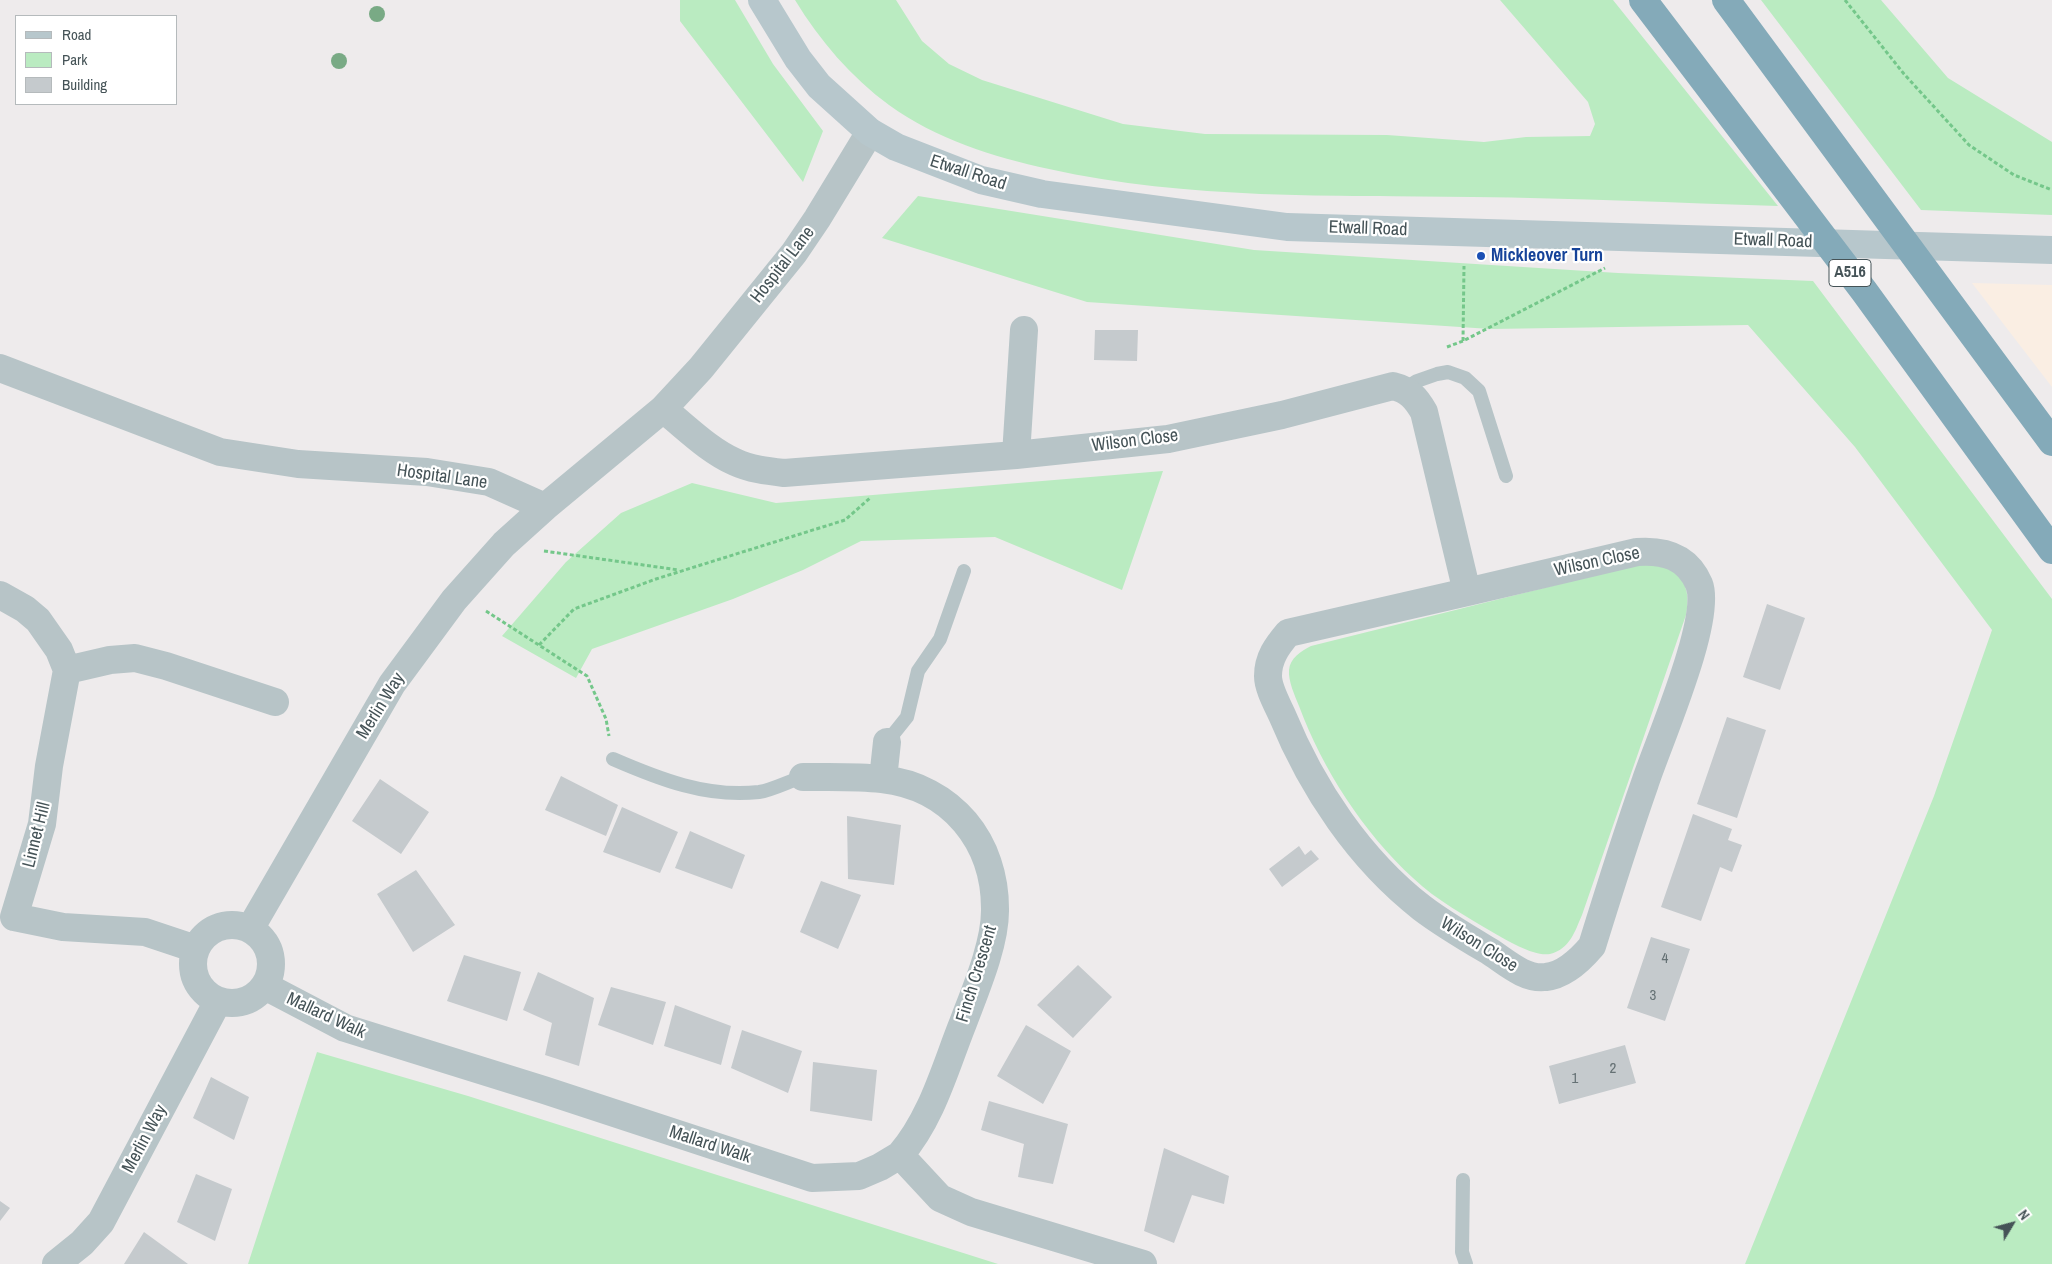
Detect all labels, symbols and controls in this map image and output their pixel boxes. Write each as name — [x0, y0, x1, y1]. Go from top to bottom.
legend — [15, 15, 178, 105]
text: Road — [62, 24, 91, 45]
text: Park — [62, 49, 87, 70]
text: Building — [62, 74, 107, 95]
street label: Etwall Road — [927, 151, 1009, 195]
street label: Etwall Road — [1328, 217, 1408, 241]
street label: Hospital Lane — [746, 222, 820, 308]
street label: Etwall Road — [1733, 229, 1813, 253]
place label: Mickleover Turn — [1491, 245, 1603, 267]
marker: Mickleover Turn — [1475, 250, 1487, 262]
road number: A516 — [1829, 260, 1871, 286]
street label: Wilson Close — [1091, 425, 1179, 457]
street label: Hospital Lane — [395, 460, 489, 494]
street label: Wilson Close — [1552, 542, 1642, 582]
street label: Merlin Way — [352, 669, 410, 743]
street label: Linnet Hill — [18, 800, 56, 870]
street label: Wilson Close — [1436, 913, 1522, 977]
street label: Finch Crescent — [952, 923, 1002, 1025]
house number: 4 — [1662, 950, 1668, 968]
house number: 3 — [1650, 987, 1656, 1005]
street label: Mallard Walk — [283, 988, 369, 1044]
house number: 2 — [1610, 1060, 1616, 1078]
house number: 1 — [1572, 1070, 1578, 1088]
street label: Merlin Way — [118, 1101, 172, 1177]
street label: Mallard Walk — [666, 1122, 754, 1168]
north arrow — [1987, 1199, 2037, 1249]
text: N — [2014, 1206, 2034, 1224]

